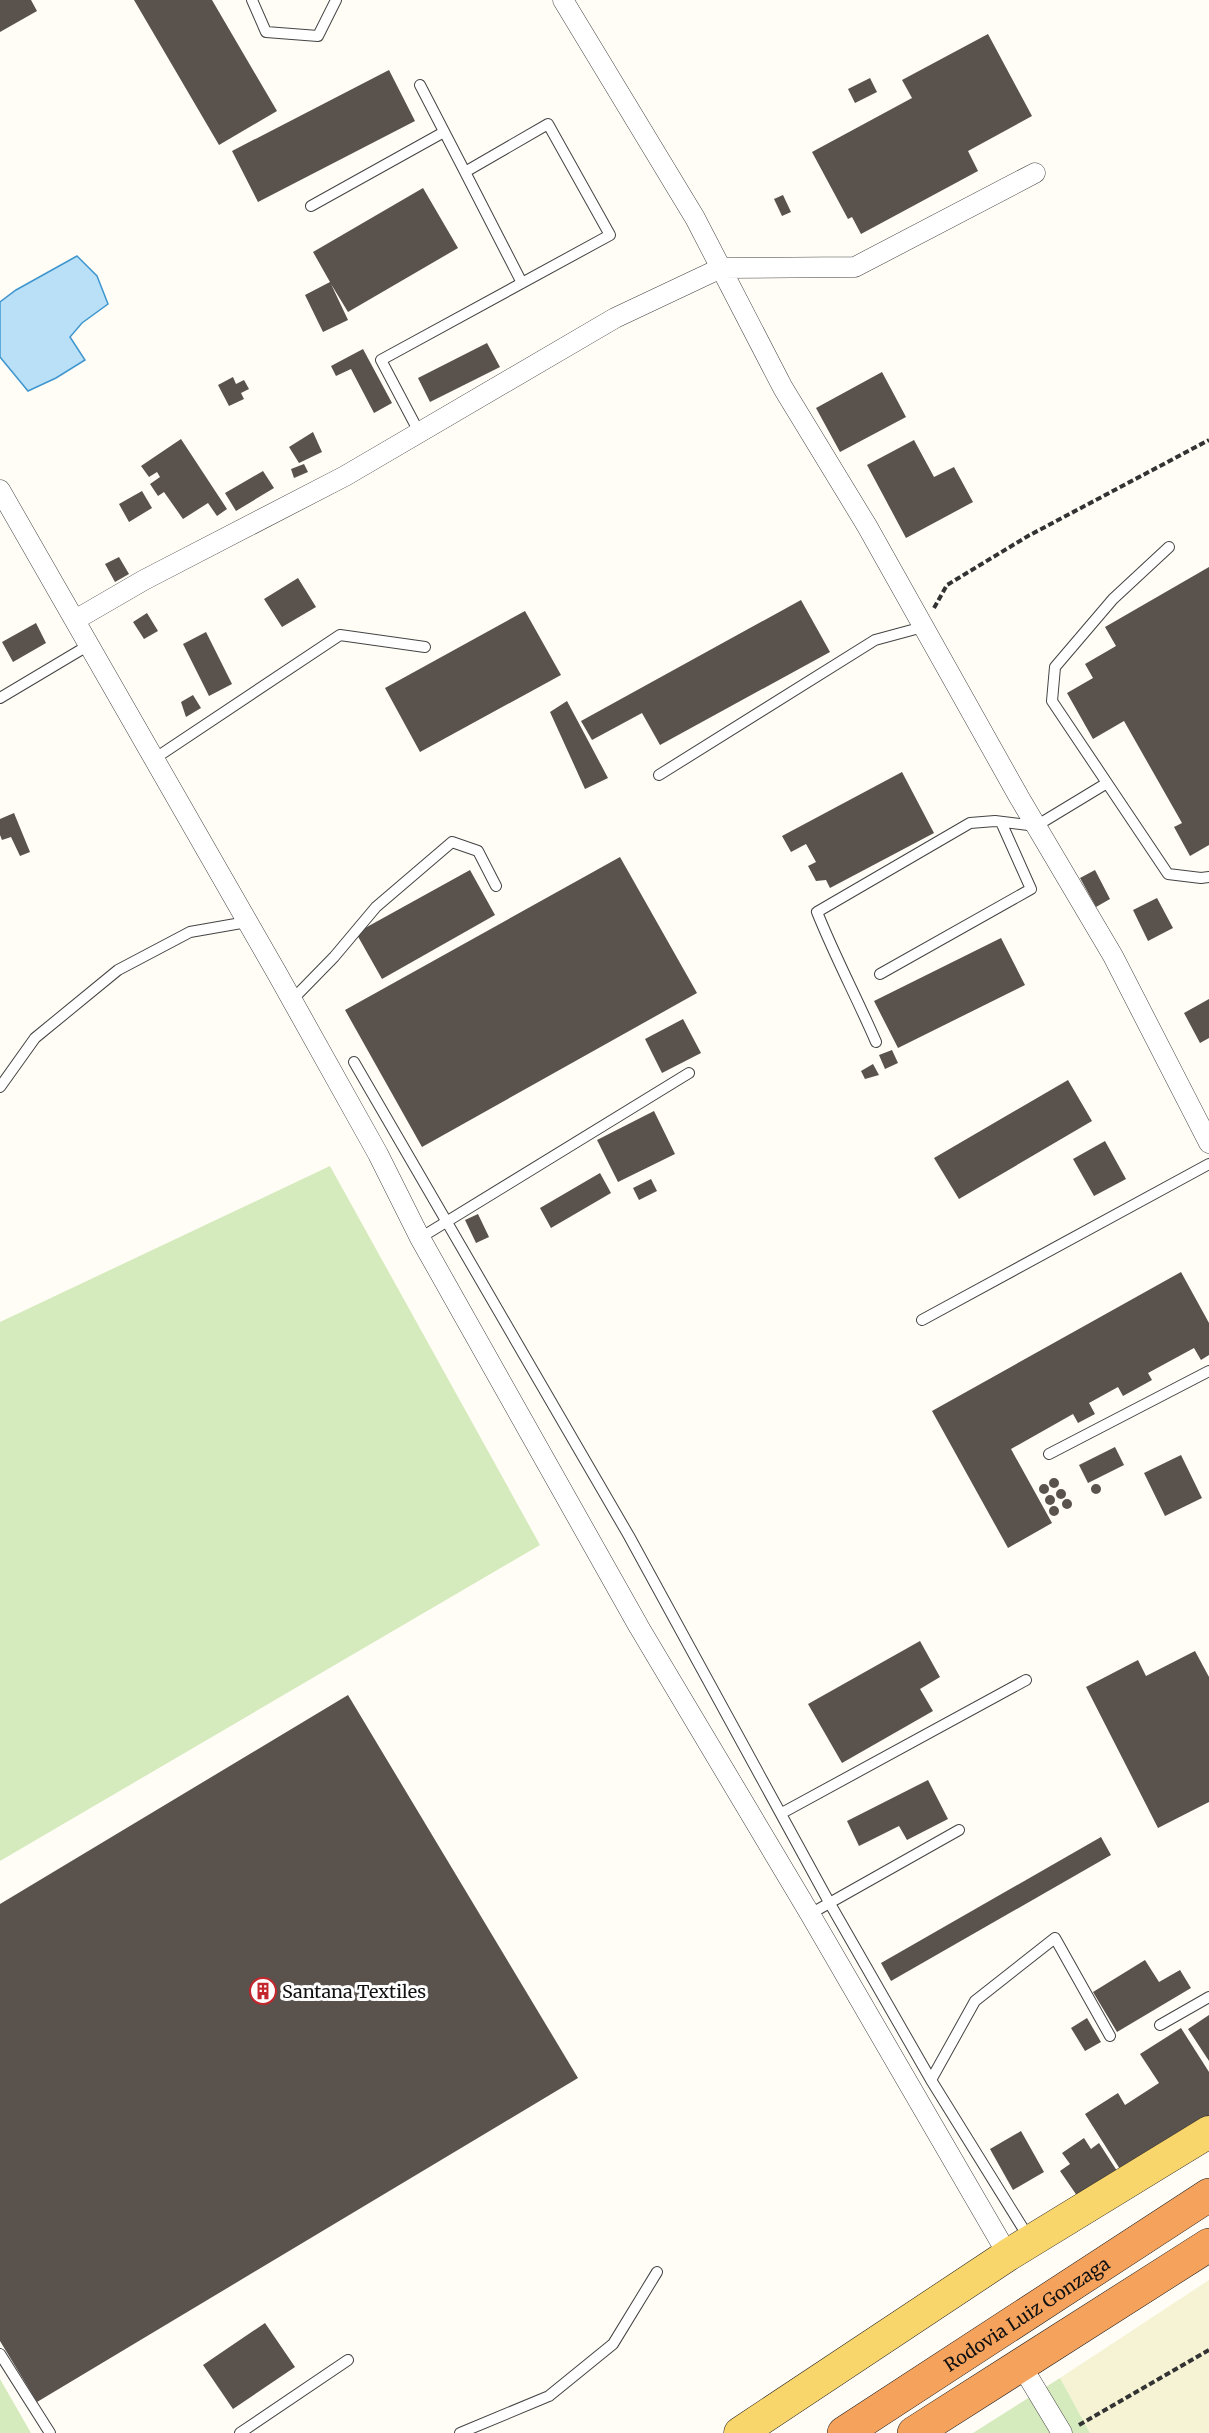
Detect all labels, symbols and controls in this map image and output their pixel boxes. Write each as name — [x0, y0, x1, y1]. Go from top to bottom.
building icon: Santana Textiles — [248, 1976, 278, 2006]
place label: Santana Textiles — [282, 1980, 426, 2003]
street label: Rodovia Luiz Gonzaga — [939, 2251, 1114, 2376]

